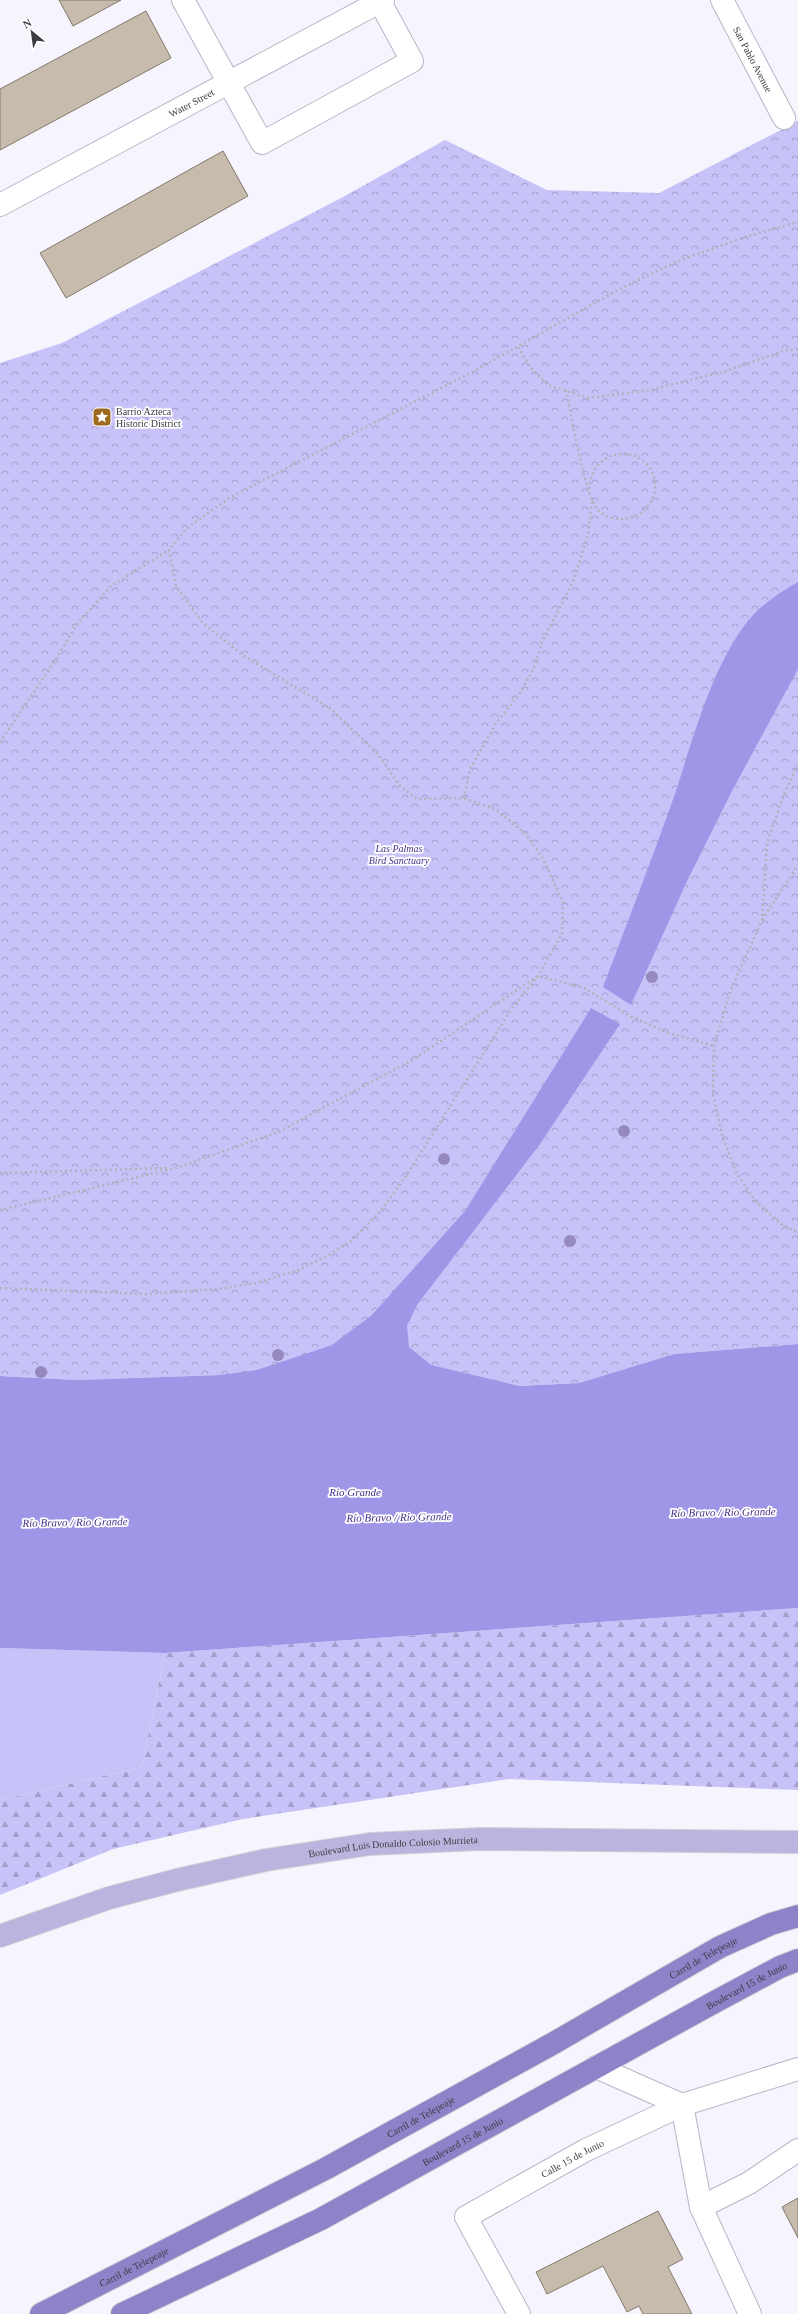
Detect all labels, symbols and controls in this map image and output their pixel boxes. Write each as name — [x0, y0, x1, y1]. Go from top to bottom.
north arrow — [12, 12, 52, 52]
text: N — [21, 16, 34, 30]
street label: San Pablo Avenue — [731, 25, 775, 95]
street label: Water Street — [167, 86, 216, 119]
place icon: Barrio Azteca Historic District — [91, 406, 113, 428]
place label: Barrio Azteca Historic District — [116, 406, 181, 429]
park label: Las Palmas Bird Sanctuary — [369, 843, 430, 866]
water label: Rio Grande — [328, 1486, 381, 1498]
water label: Río Bravo / Rio Grande — [669, 1505, 776, 1519]
water label: Río Bravo / Rio Grande — [345, 1510, 452, 1524]
water label: Río Bravo / Rio Grande — [21, 1515, 128, 1529]
street label: Boulevard Luis Donaldo Colosio Murrieta — [308, 1834, 479, 1859]
street label: Carril de Telepeaje — [667, 1934, 739, 1981]
street label: Boulevard 15 de Junio — [704, 1959, 789, 2011]
street label: Carril de Telepeaje — [385, 2093, 457, 2139]
street label: Boulevard 15 de Junio — [420, 2114, 505, 2168]
street label: Calle 15 de Junio — [539, 2137, 605, 2180]
street label: Carril de Telepeaje — [97, 2244, 170, 2289]

